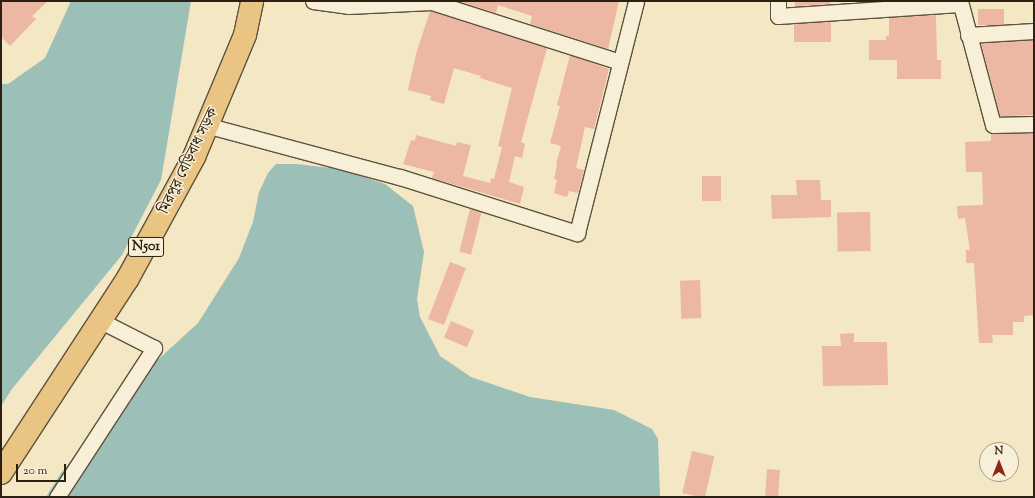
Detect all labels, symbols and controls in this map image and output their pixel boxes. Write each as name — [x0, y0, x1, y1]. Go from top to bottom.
street label: মিরপুর বেড়িবাধ সড়ক — [156, 105, 222, 217]
road number: N501 — [128, 235, 164, 259]
north arrow — [979, 442, 1019, 482]
text: N — [995, 443, 1003, 459]
scale bar — [18, 456, 68, 482]
text: 20 m — [23, 462, 47, 480]

